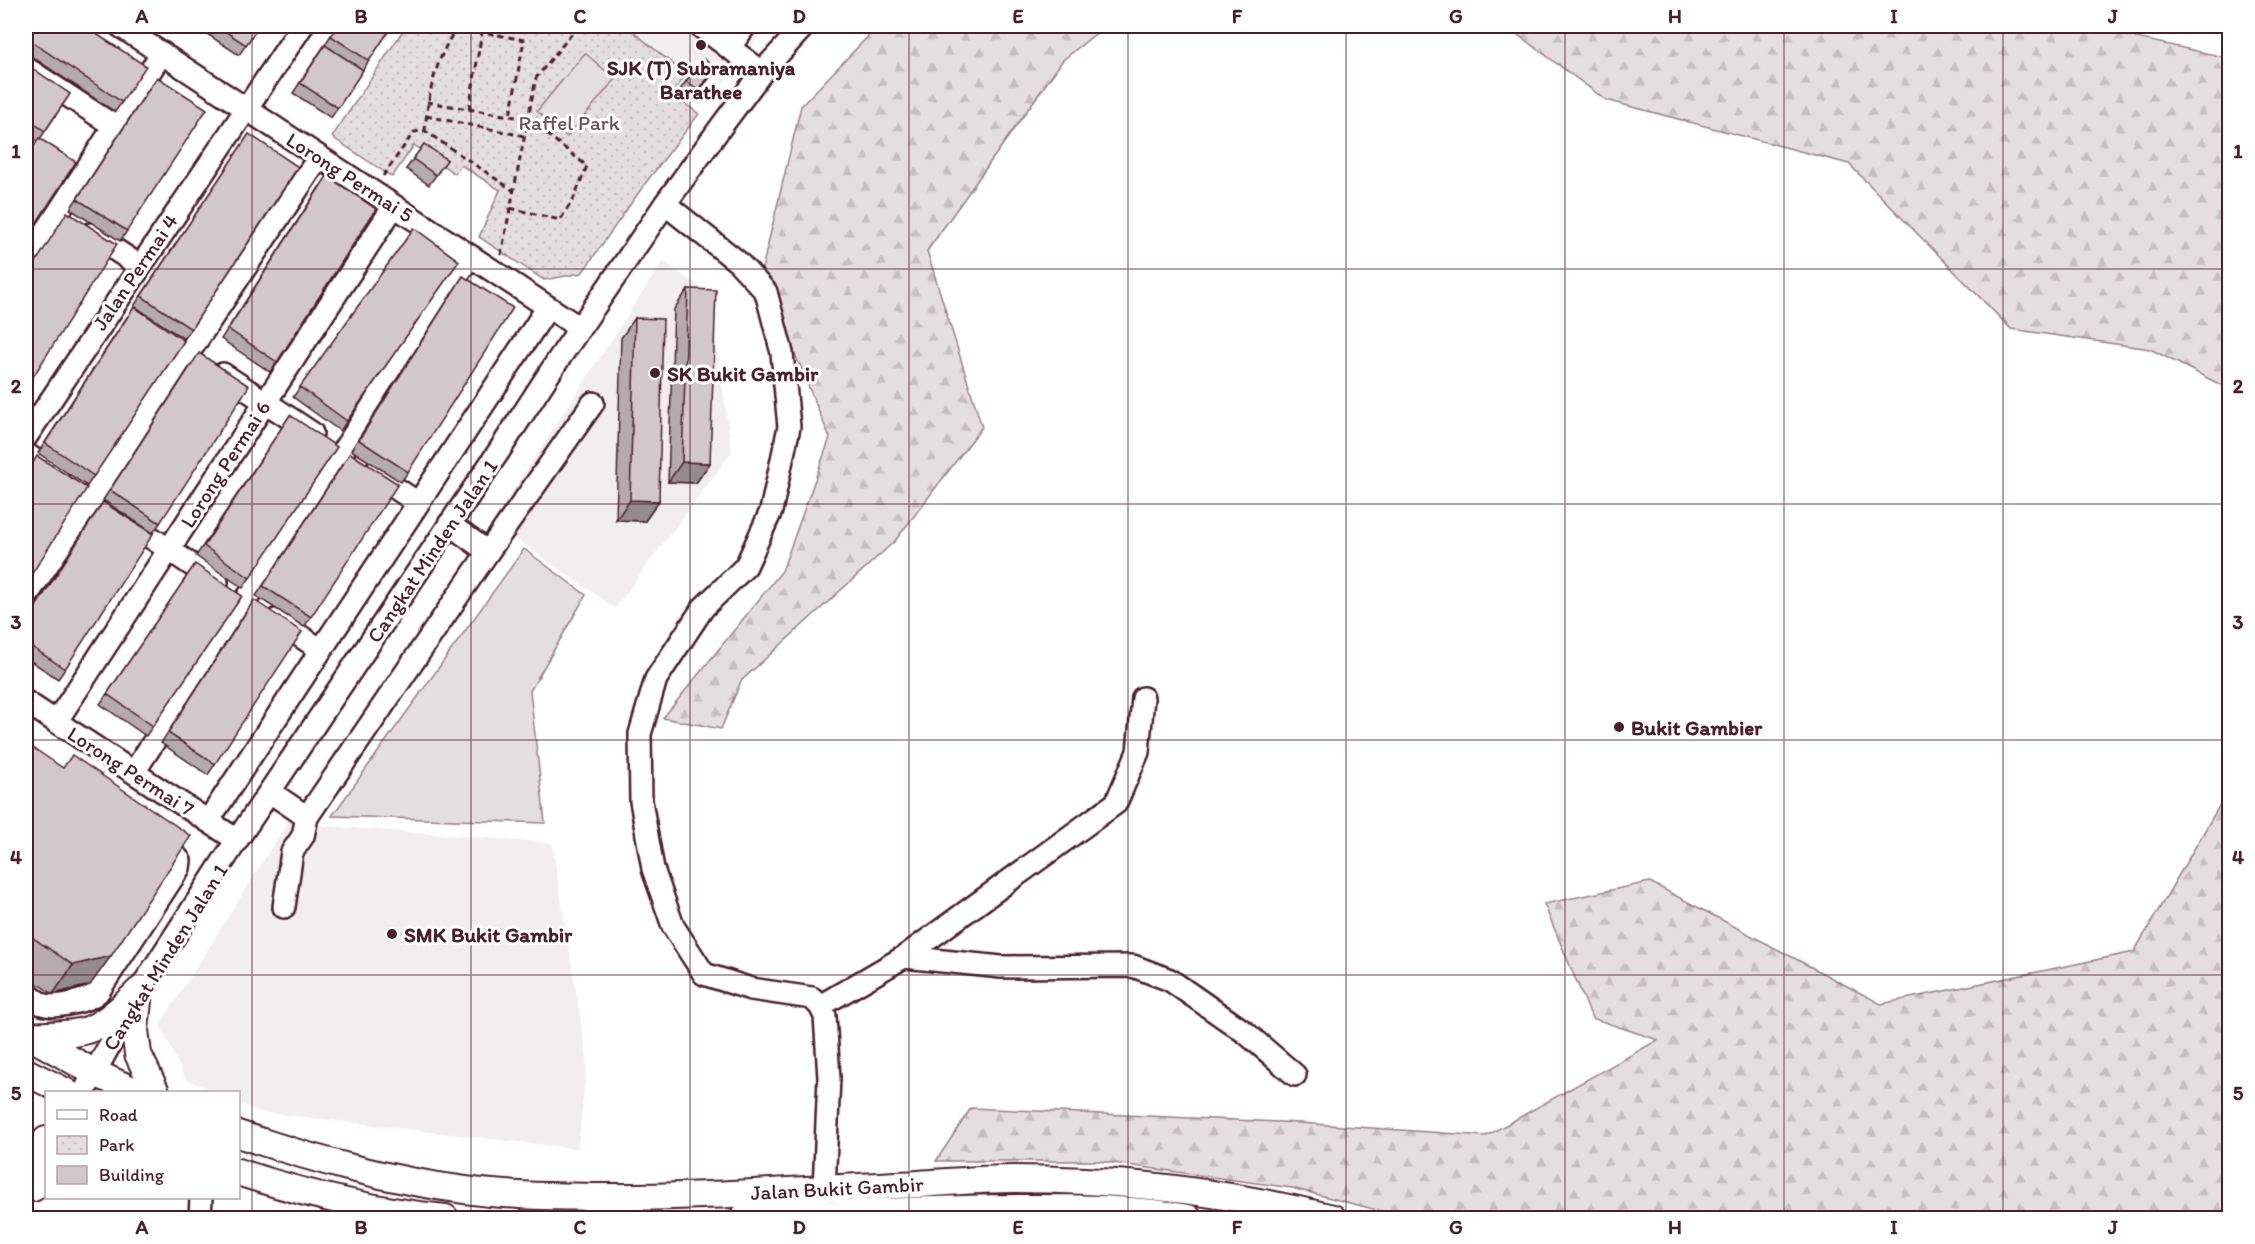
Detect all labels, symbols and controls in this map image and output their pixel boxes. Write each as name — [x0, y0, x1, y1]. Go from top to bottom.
text: A — [135, 4, 149, 28]
text: B — [355, 4, 368, 28]
text: C — [574, 4, 587, 28]
text: D — [792, 4, 806, 28]
text: E — [1012, 4, 1024, 28]
text: F — [1232, 4, 1243, 28]
text: G — [1449, 4, 1463, 28]
text: H — [1668, 4, 1682, 28]
text: I — [1890, 4, 1898, 28]
text: J — [2107, 4, 2118, 28]
marker: SJK (T) Subramaniya Barathee — [694, 38, 708, 52]
place label: SJK (T) Subramaniya Barathee — [607, 55, 796, 104]
park label: Raffel Park — [518, 110, 620, 135]
street label: Lorong Permai 5 — [282, 127, 418, 227]
text: 1 — [11, 139, 21, 163]
text: 1 — [2233, 139, 2243, 163]
street label: Jalan Permai 4 — [87, 209, 183, 335]
place label: SK Bukit Gambir — [667, 361, 819, 386]
marker: SK Bukit Gambir — [648, 366, 662, 380]
text: 2 — [11, 374, 22, 398]
text: 2 — [2233, 374, 2244, 398]
street label: Lorong Permai 6 — [175, 396, 275, 532]
street label: Cangkat Minden Jalan 1 — [361, 454, 503, 647]
text: 3 — [11, 610, 22, 634]
text: 3 — [2233, 610, 2244, 634]
place label: Bukit Gambier — [1631, 715, 1763, 740]
marker: Bukit Gambier — [1612, 720, 1626, 734]
street label: Lorong Permai 7 — [63, 721, 199, 821]
text: 4 — [10, 845, 22, 869]
text: 4 — [2232, 845, 2244, 869]
street label: Cangkat Minden Jalan 1 — [97, 859, 233, 1055]
place label: SMK Bukit Gambir — [404, 922, 573, 947]
marker: SMK Bukit Gambir — [385, 927, 399, 941]
text: 5 — [11, 1081, 22, 1105]
text: 5 — [2233, 1081, 2244, 1105]
legend — [45, 1091, 240, 1199]
text: Road — [99, 1104, 138, 1126]
text: Park — [99, 1134, 134, 1156]
text: Building — [99, 1164, 165, 1186]
street label: Jalan Bukit Gambir — [750, 1171, 925, 1205]
text: A — [135, 1215, 149, 1239]
text: B — [355, 1215, 368, 1239]
text: C — [574, 1215, 587, 1239]
text: D — [792, 1215, 806, 1239]
text: E — [1012, 1215, 1024, 1239]
text: F — [1232, 1215, 1243, 1239]
text: G — [1449, 1215, 1463, 1239]
text: H — [1668, 1215, 1682, 1239]
text: I — [1890, 1215, 1898, 1239]
text: J — [2107, 1215, 2118, 1239]

